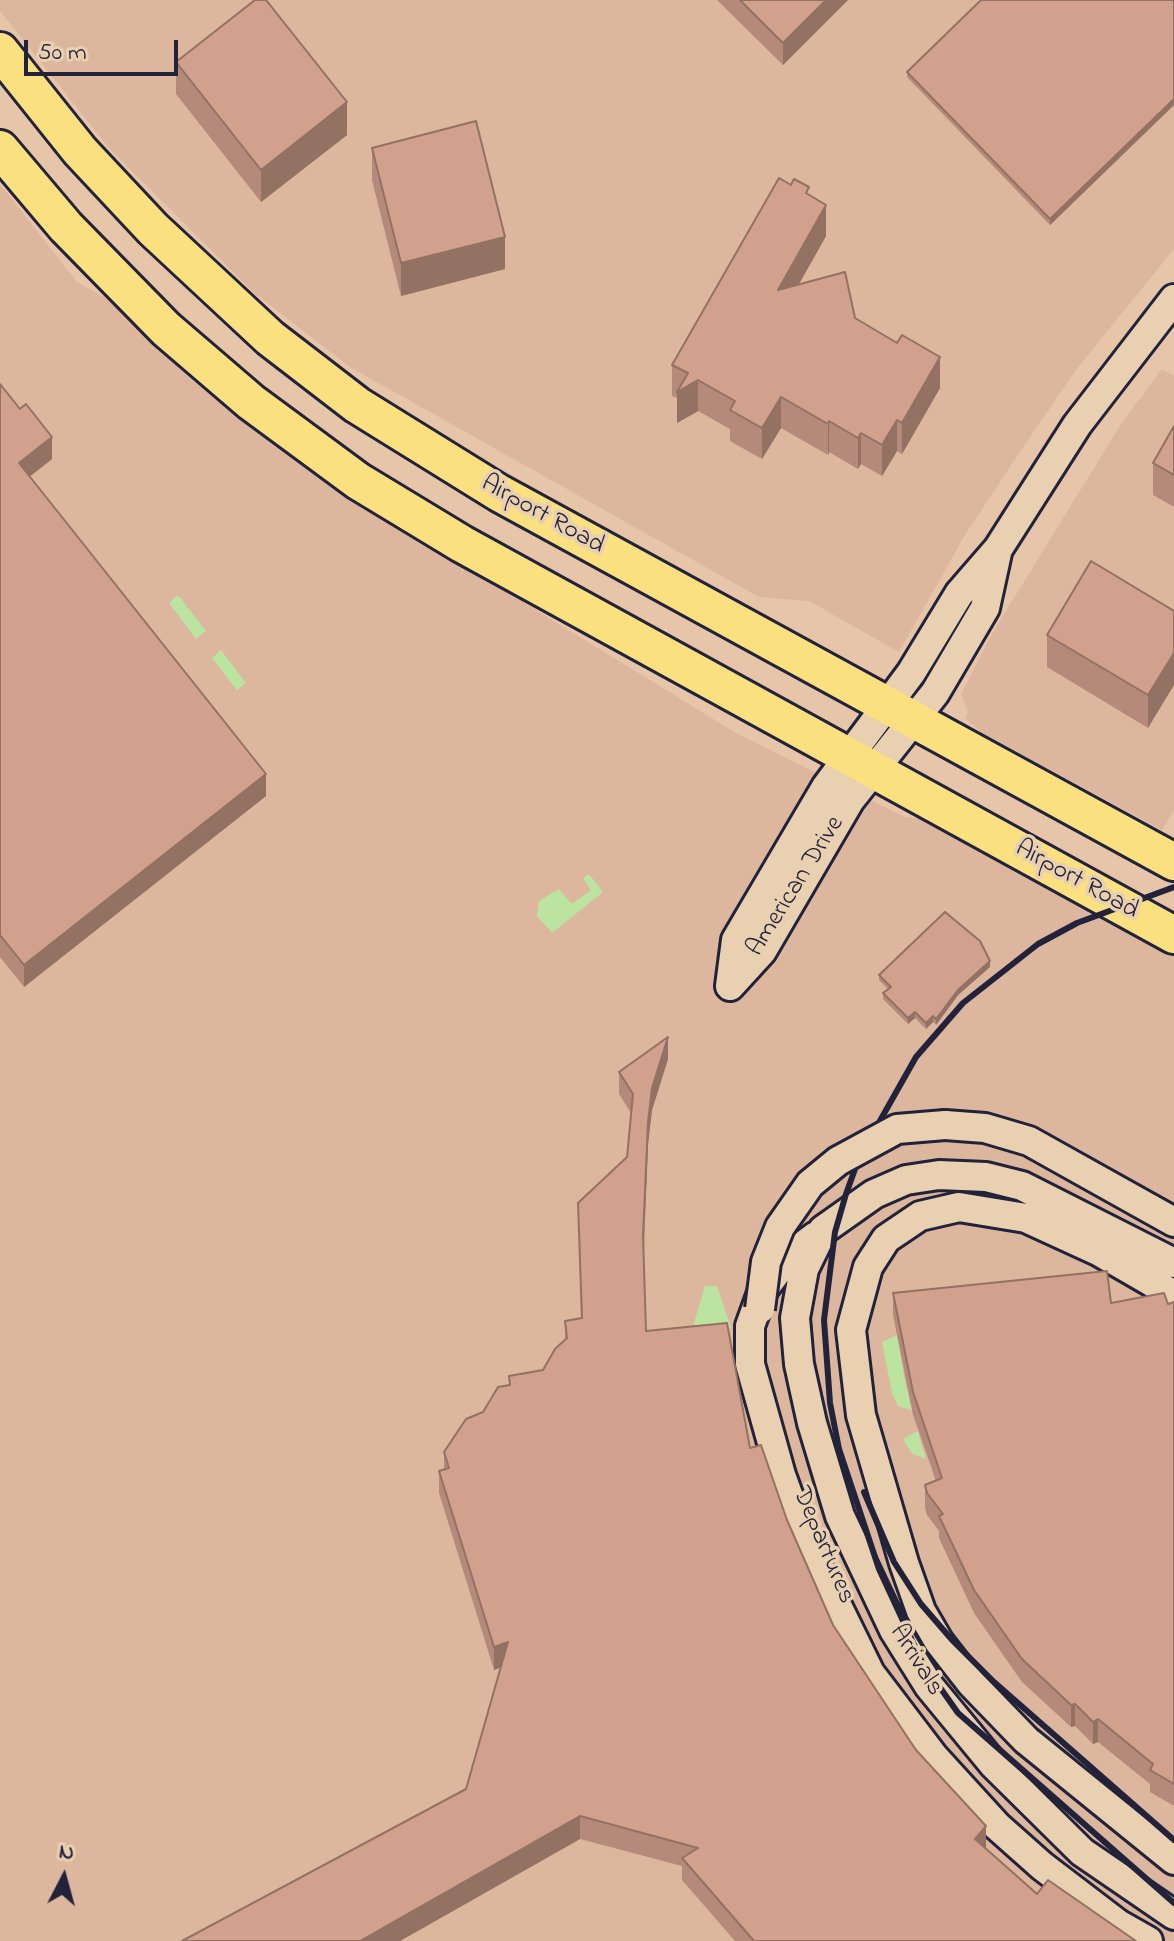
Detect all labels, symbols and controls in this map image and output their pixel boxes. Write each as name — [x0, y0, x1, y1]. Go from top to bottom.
scale bar — [28, 24, 182, 74]
text: 50 m — [38, 36, 87, 71]
street label: Airport Road — [475, 469, 609, 563]
street label: American Drive — [741, 811, 853, 963]
street label: Airport Road — [1009, 834, 1143, 928]
street label: Departures — [784, 1483, 860, 1609]
street label: Arrivals — [881, 1619, 949, 1703]
text: N — [57, 1836, 76, 1870]
north arrow — [24, 1837, 104, 1917]

